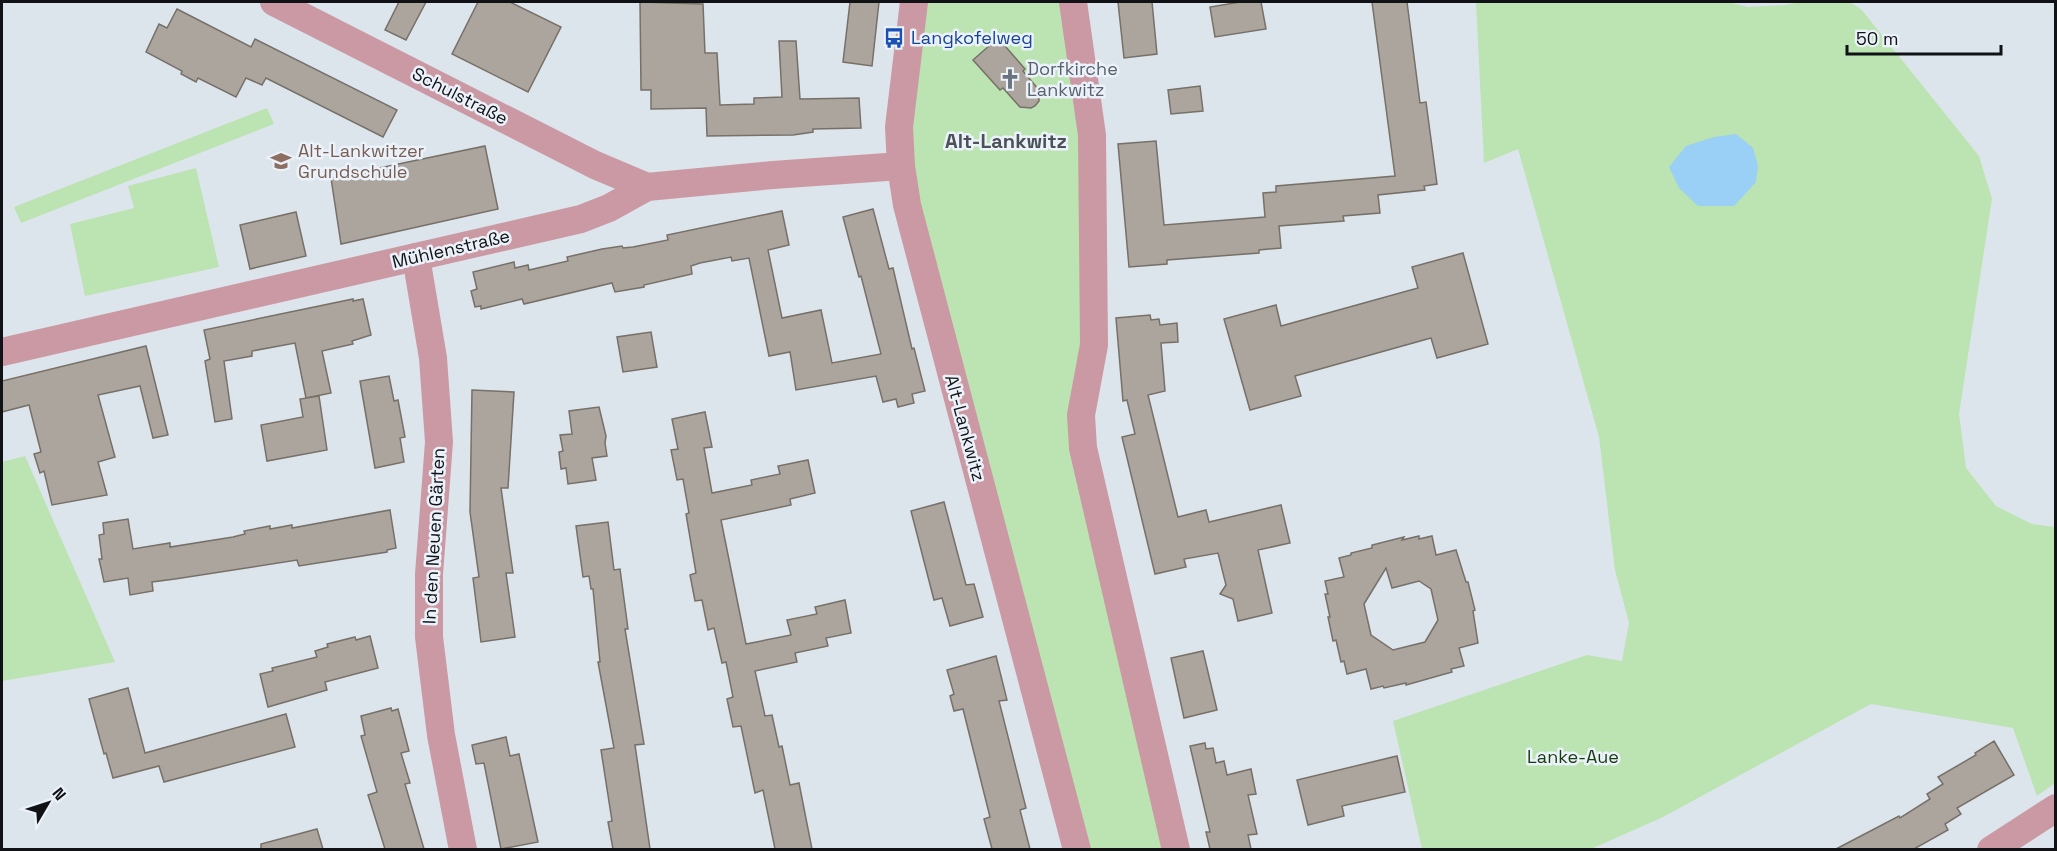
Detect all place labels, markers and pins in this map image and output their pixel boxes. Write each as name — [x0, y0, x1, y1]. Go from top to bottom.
bus stop icon: Langkofelweg — [882, 26, 906, 50]
place label: Langkofelweg — [911, 26, 1033, 49]
place label: Dorfkirche Lankwitz — [1027, 57, 1118, 101]
church icon: Dorfkirche Lankwitz — [998, 67, 1022, 91]
place label: Alt-Lankwitzer Grundschule — [298, 139, 425, 183]
school or university icon: Alt-Lankwitzer Grundschule — [269, 149, 293, 173]

